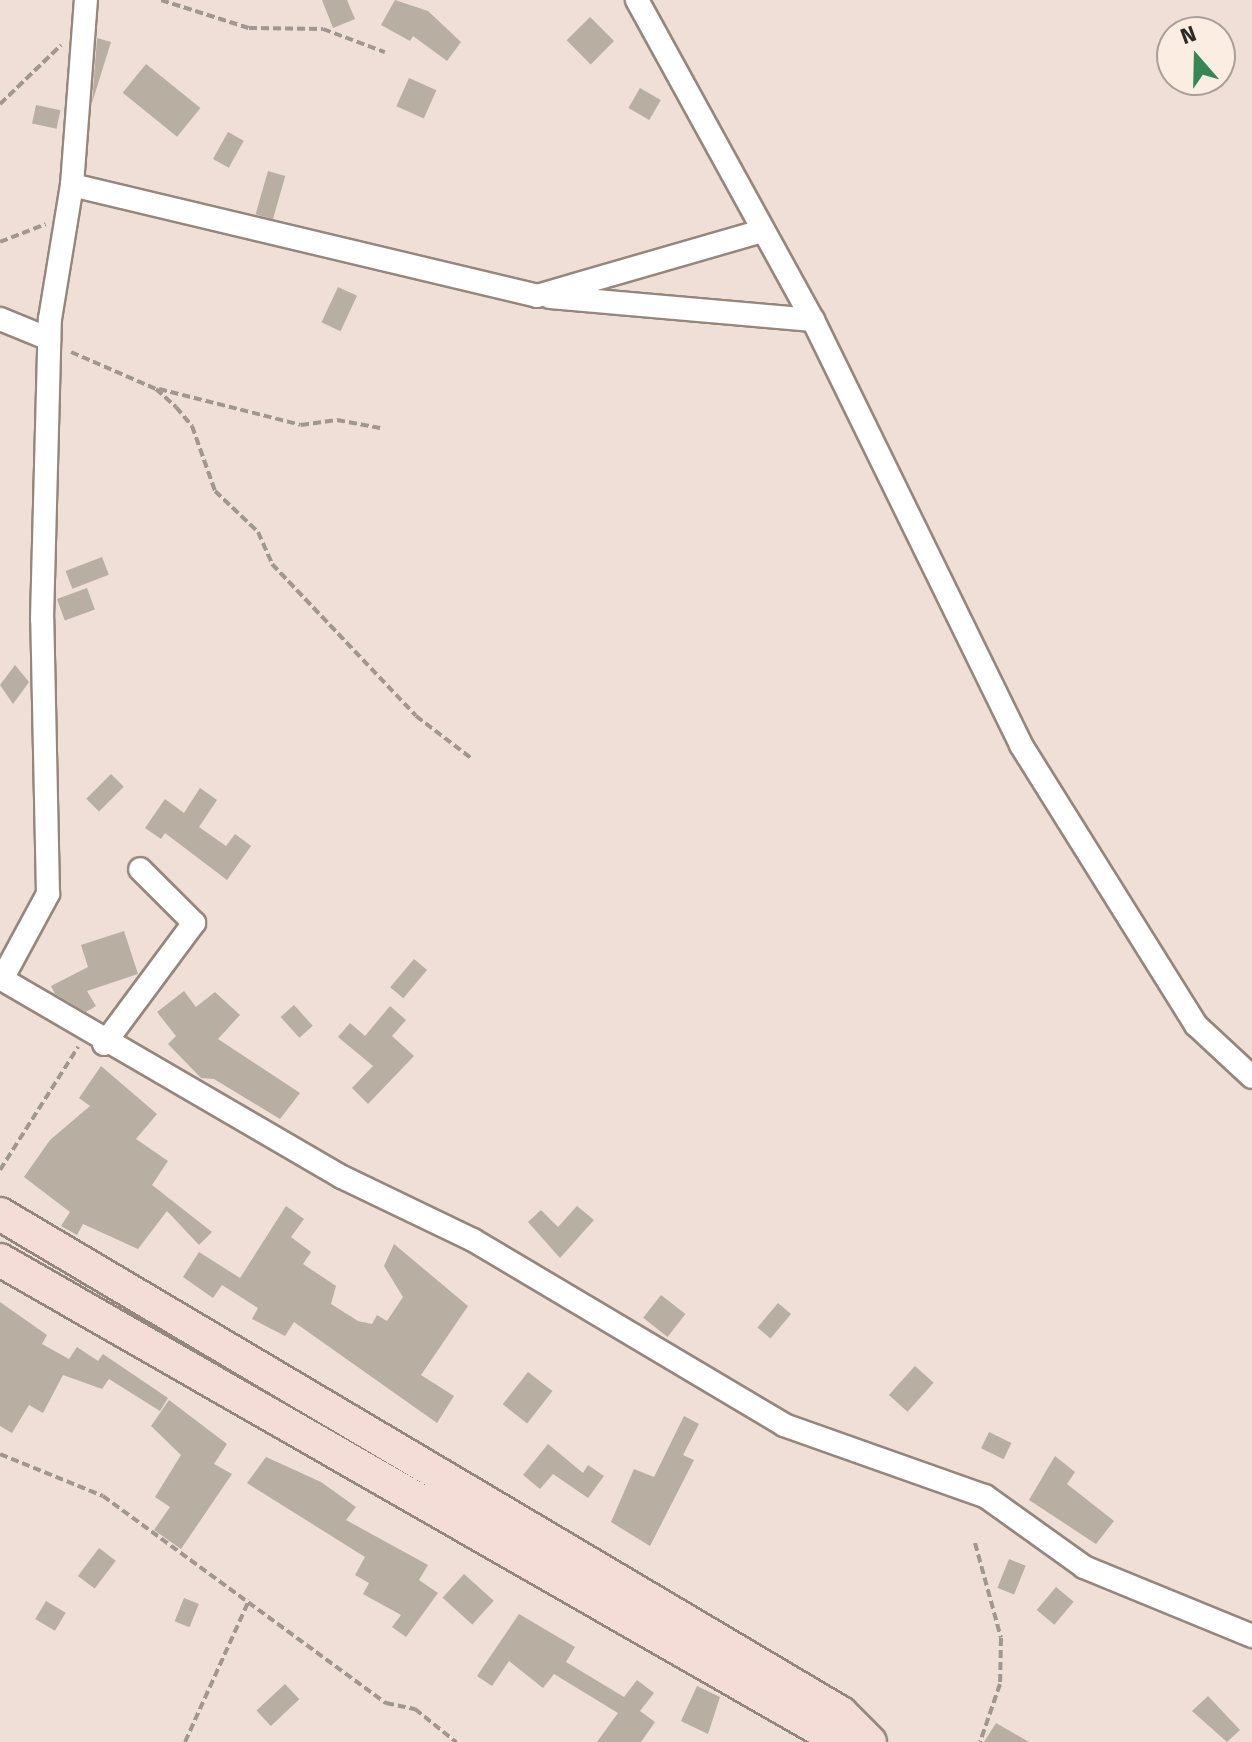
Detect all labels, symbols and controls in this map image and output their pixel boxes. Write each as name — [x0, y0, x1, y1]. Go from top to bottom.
north arrow — [1156, 16, 1236, 96]
text: N — [1177, 20, 1200, 50]

